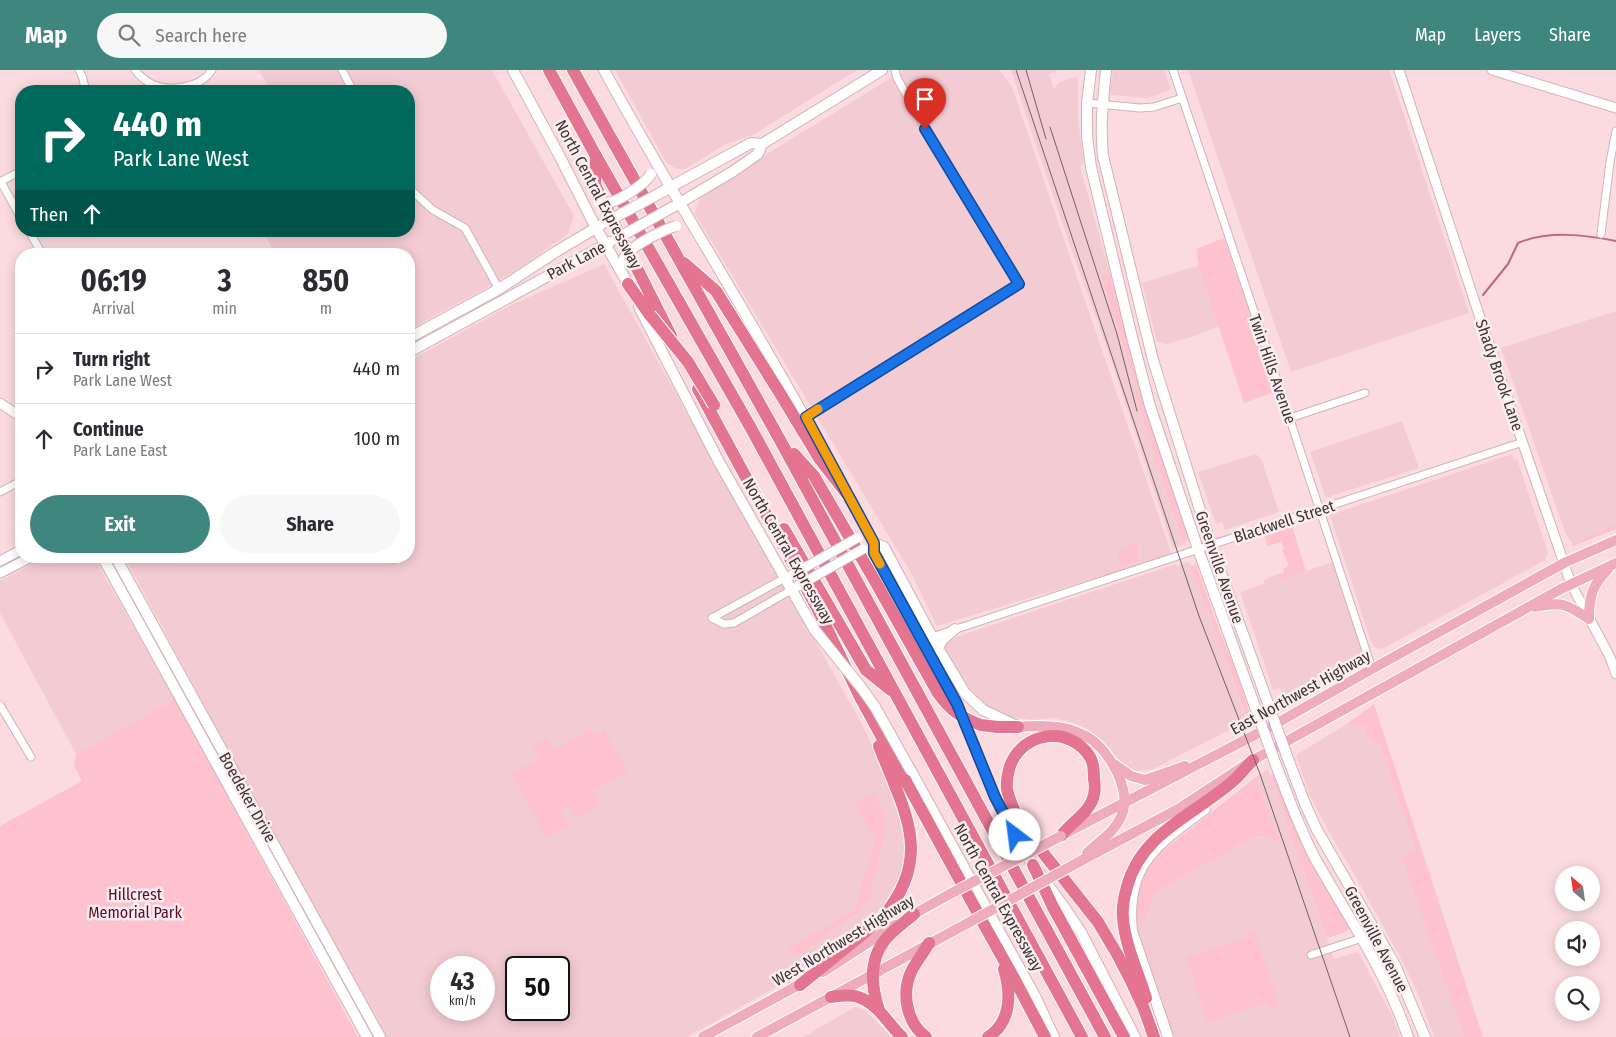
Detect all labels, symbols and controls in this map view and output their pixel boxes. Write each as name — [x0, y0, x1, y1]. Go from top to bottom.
search box — [97, 13, 447, 58]
text: Map — [25, 21, 67, 49]
icon: search — [115, 21, 143, 49]
text: Search here — [155, 24, 247, 47]
text: Map — [1415, 24, 1446, 46]
text: Layers — [1474, 24, 1521, 46]
text: Share — [1549, 24, 1591, 46]
pin — [904, 78, 946, 129]
icon: arrive — [911, 85, 939, 113]
text: 440 m — [113, 103, 202, 145]
icon: right — [30, 105, 95, 170]
street label: North Central Expressway — [551, 117, 646, 273]
text: Park Lane West — [113, 145, 249, 172]
icon: ahead — [78, 200, 106, 228]
text: Then — [30, 203, 68, 226]
street label: Park Lane — [544, 237, 609, 284]
text: 06:19 — [81, 263, 147, 299]
text: 3 — [217, 263, 232, 299]
text: 850 — [303, 263, 349, 299]
text: Arrival — [92, 299, 135, 318]
text: min — [212, 299, 237, 318]
text: m — [320, 299, 332, 318]
street label: Twin Hills Avenue — [1245, 312, 1300, 426]
street label: Shady Brook Lane — [1472, 317, 1528, 434]
text: Turn right — [73, 348, 150, 371]
icon: right — [30, 355, 58, 383]
text: 440 m — [353, 357, 400, 380]
text: Park Lane West — [73, 371, 172, 390]
text: Continue — [73, 418, 144, 441]
icon: ahead — [30, 425, 58, 453]
text: 100 m — [354, 427, 400, 450]
text: Park Lane East — [73, 441, 167, 460]
street label: North Central Expressway — [739, 475, 839, 629]
button: Exit — [30, 495, 210, 553]
button: Share — [220, 495, 400, 553]
street label: Blackwell Street — [1231, 496, 1338, 547]
street label: Greenville Avenue — [1191, 508, 1248, 626]
street label: East Northwest Highway — [1227, 646, 1374, 739]
street label: Boedeker Drive — [215, 749, 280, 846]
position arrow — [988, 808, 1040, 860]
street label: North Central Expressway — [950, 820, 1047, 975]
north arrow — [1555, 866, 1600, 911]
map controls — [1555, 866, 1600, 1021]
street label: Greenville Avenue — [1341, 883, 1413, 996]
park label: Hillcrest Memorial Park — [88, 885, 182, 922]
street label: West Northwest Highway — [769, 890, 918, 990]
button: sound — [1555, 921, 1600, 966]
speed limit sign: 50 — [505, 956, 570, 1021]
text: 43 — [450, 967, 475, 997]
button: search — [1555, 976, 1600, 1021]
text: km/h — [449, 994, 476, 1008]

